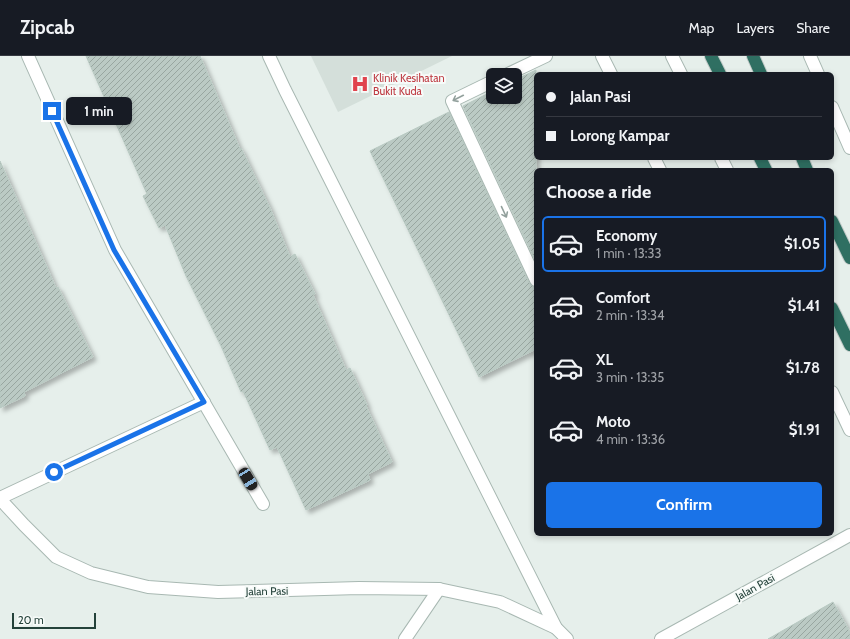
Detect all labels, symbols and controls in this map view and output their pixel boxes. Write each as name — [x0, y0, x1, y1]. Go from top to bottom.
text: Zipcab — [20, 16, 75, 39]
text: Map — [689, 19, 714, 37]
text: Layers — [736, 19, 774, 37]
text: Share — [796, 19, 830, 37]
map controls — [486, 68, 522, 104]
button: layers — [486, 68, 522, 104]
place label: Klinik Kesihatan Bukit Kuda — [373, 71, 445, 98]
hospital icon: Klinik Kesihatan Bukit Kuda — [350, 74, 370, 94]
text: Jalan Pasi — [570, 88, 631, 106]
one-way arrow — [452, 95, 464, 102]
callout: 1 min — [66, 97, 132, 125]
route end — [43, 102, 61, 120]
text: 1 min — [84, 103, 114, 119]
text: Lorong Kampar — [570, 127, 669, 145]
text: Choose a ride — [546, 181, 651, 203]
one-way arrow — [501, 206, 508, 218]
icon: car — [548, 226, 584, 262]
text: Economy — [596, 227, 657, 245]
text: $1.05 — [784, 235, 820, 253]
text: 1 min · 13:33 — [596, 245, 662, 261]
icon: car — [548, 288, 584, 324]
text: Comfort — [596, 289, 650, 307]
text: $1.41 — [788, 297, 820, 315]
text: 2 min · 13:34 — [596, 307, 665, 323]
icon: car — [548, 350, 584, 386]
text: XL — [596, 351, 613, 369]
text: $1.78 — [786, 359, 820, 377]
text: 3 min · 13:35 — [596, 369, 664, 385]
icon: car — [548, 412, 584, 448]
text: Moto — [596, 413, 630, 431]
text: $1.91 — [789, 421, 820, 439]
text: 4 min · 13:36 — [596, 431, 665, 447]
route start — [45, 463, 63, 481]
car — [237, 466, 259, 492]
button: Confirm — [546, 482, 822, 528]
street label: Jalan Pasi — [732, 571, 777, 604]
street label: Jalan Pasi — [244, 584, 289, 598]
scale bar — [12, 611, 96, 630]
text: 20 m — [18, 613, 44, 627]

